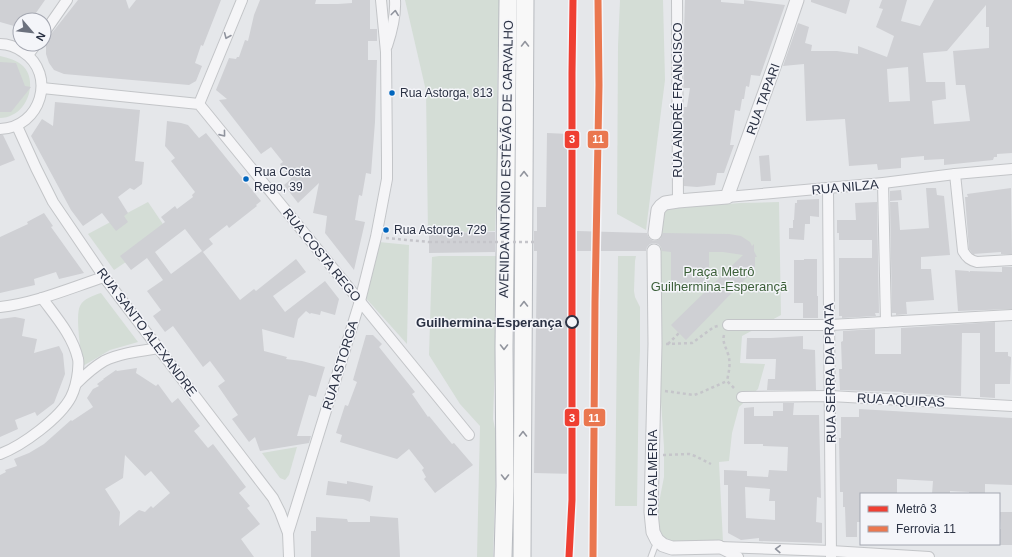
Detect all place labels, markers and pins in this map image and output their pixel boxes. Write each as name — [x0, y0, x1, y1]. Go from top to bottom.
place label: Rua Astorga, 813 — [400, 86, 493, 100]
marker: Rua Astorga, 813 — [387, 88, 397, 98]
place label: Rua Costa Rego, 39 — [254, 165, 311, 194]
marker: Rua Costa Rego, 39 — [241, 174, 251, 184]
place label: Rua Astorga, 729 — [394, 223, 487, 237]
marker: Rua Astorga, 729 — [381, 225, 391, 235]
place label: Guilhermina-Esperança — [416, 315, 563, 330]
marker: Guilhermina-Esperança — [565, 315, 579, 329]

